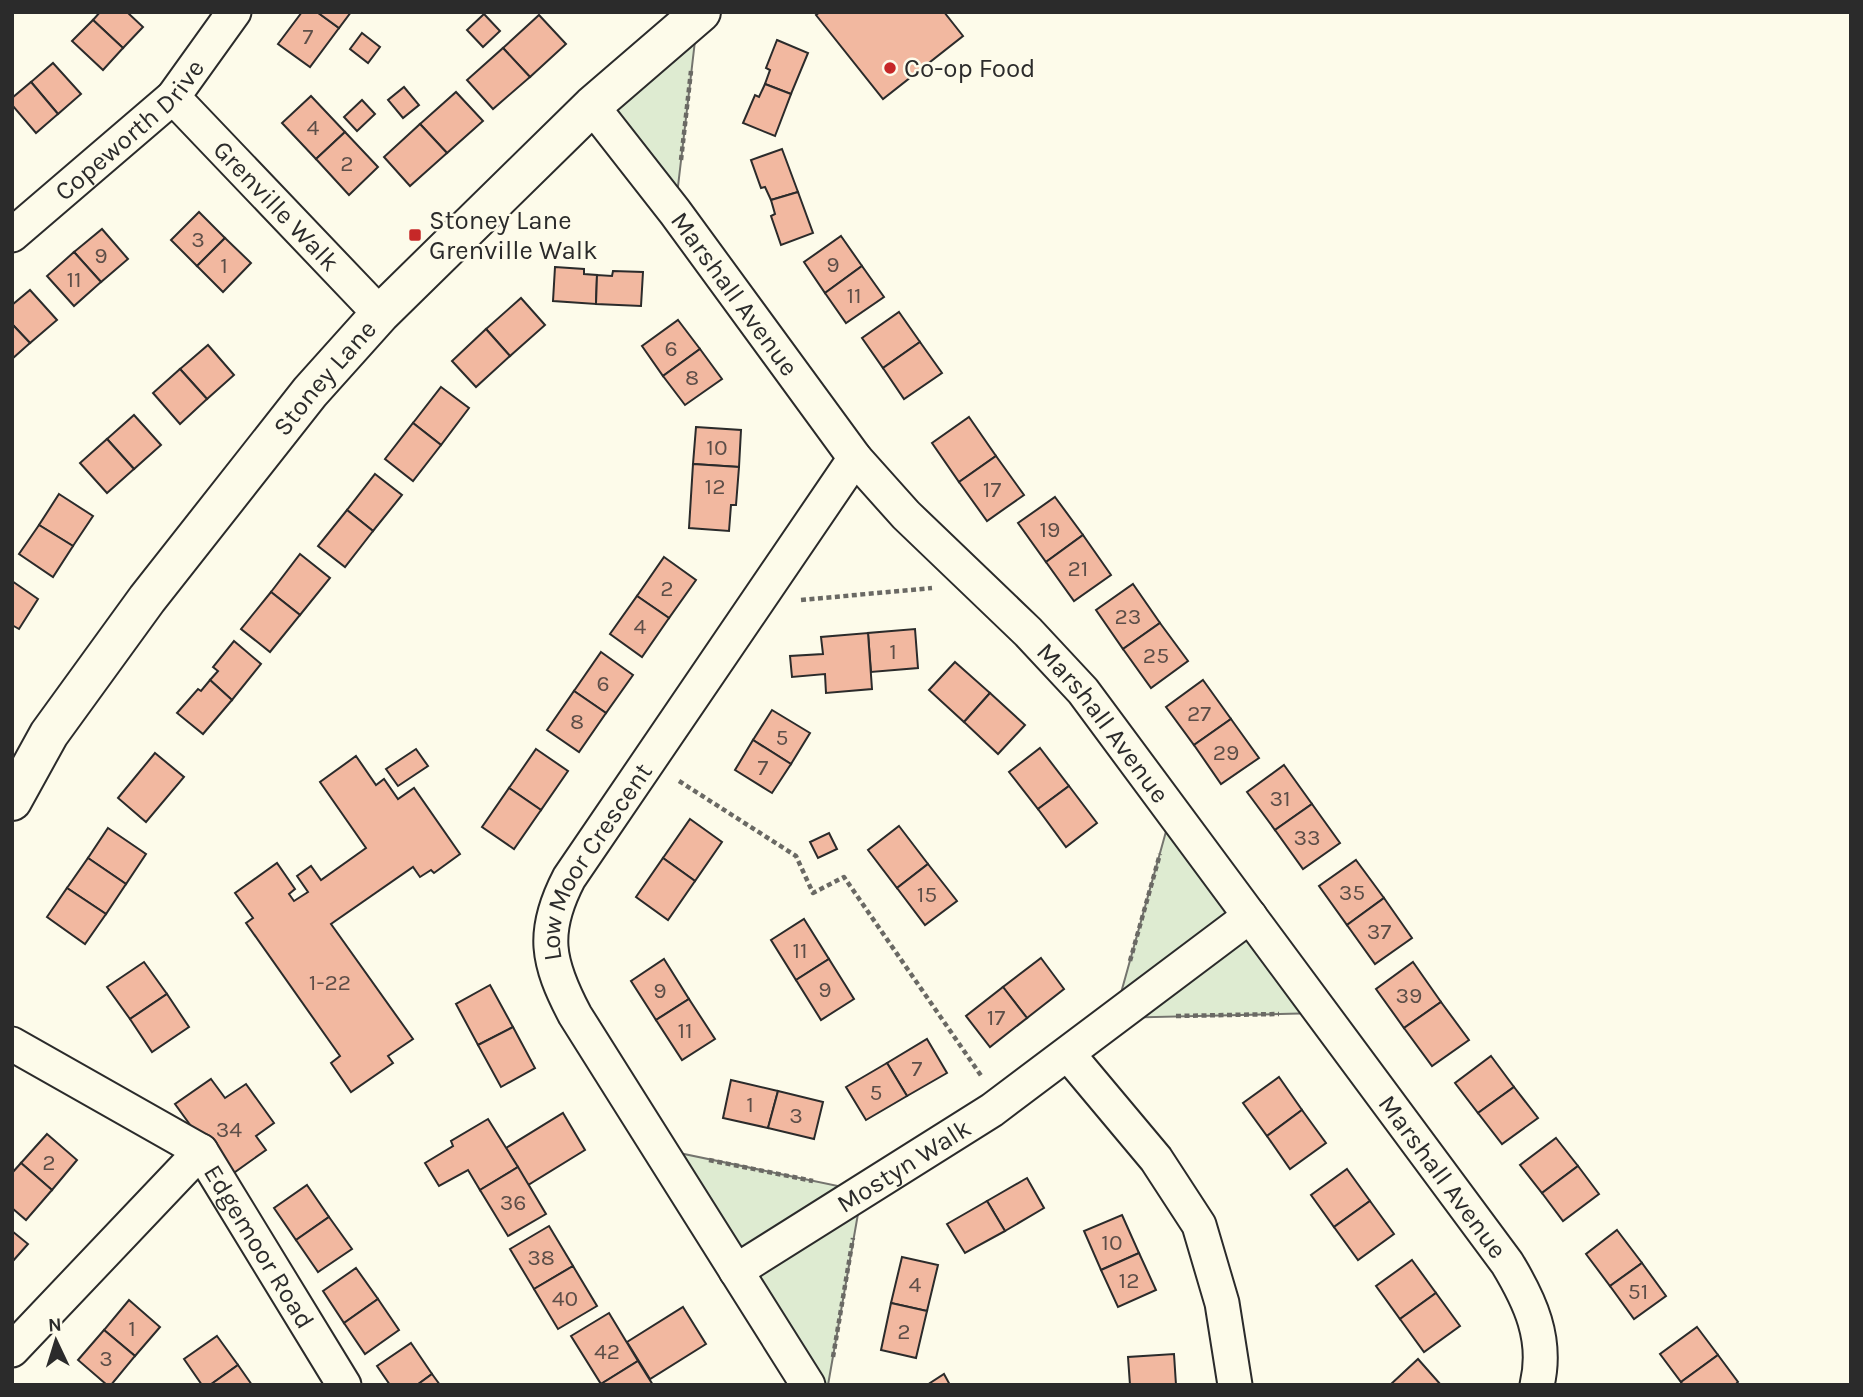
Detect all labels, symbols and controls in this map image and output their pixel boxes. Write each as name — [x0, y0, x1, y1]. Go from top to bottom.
house number: 7 — [303, 23, 314, 50]
street label: Copeworth Drive — [48, 53, 211, 207]
place label: Co-op Food — [904, 53, 1036, 84]
marker: Co-op Food — [882, 60, 898, 76]
house number: 4 — [307, 114, 320, 141]
street label: Grenville Walk — [207, 134, 346, 277]
house number: 2 — [340, 150, 354, 177]
place label: Stoney Lane Grenville Walk — [429, 205, 598, 266]
street label: Marshall Avenue — [665, 206, 805, 382]
house number: 3 — [191, 226, 205, 253]
marker: Stoney Lane Grenville Walk — [407, 227, 423, 243]
house number: 9 — [94, 242, 108, 269]
house number: 9 — [826, 251, 840, 278]
house number: 1 — [220, 252, 228, 279]
house number: 11 — [66, 266, 82, 293]
house number: 11 — [846, 282, 862, 309]
street label: Stoney Lane — [266, 314, 383, 442]
house number: 6 — [664, 335, 678, 362]
house number: 8 — [685, 364, 699, 391]
house number: 10 — [706, 434, 728, 461]
house number: 12 — [705, 473, 725, 500]
house number: 17 — [983, 476, 1001, 503]
house number: 19 — [1040, 516, 1060, 543]
house number: 21 — [1068, 555, 1088, 582]
house number: 2 — [660, 575, 674, 602]
house number: 23 — [1115, 603, 1141, 630]
house number: 4 — [634, 613, 647, 640]
street label: Marshall Avenue — [1030, 636, 1176, 809]
house number: 1 — [889, 638, 897, 665]
house number: 25 — [1143, 642, 1169, 669]
house number: 6 — [596, 670, 610, 697]
house number: 27 — [1187, 700, 1211, 727]
house number: 8 — [570, 708, 584, 735]
house number: 5 — [776, 724, 788, 751]
house number: 29 — [1213, 739, 1239, 766]
house number: 7 — [758, 754, 769, 781]
street label: Low Moor Crescent — [535, 757, 658, 963]
house number: 31 — [1269, 785, 1291, 812]
house number: 33 — [1293, 824, 1321, 851]
house number: 35 — [1339, 879, 1365, 906]
house number: 15 — [917, 881, 937, 908]
house number: 37 — [1367, 918, 1391, 945]
house number: 11 — [792, 937, 808, 964]
house number: 1-22 — [309, 969, 351, 996]
house number: 9 — [818, 976, 832, 1003]
house number: 9 — [653, 977, 667, 1004]
house number: 39 — [1396, 982, 1422, 1009]
house number: 17 — [987, 1004, 1005, 1031]
house number: 11 — [677, 1017, 693, 1044]
house number: 7 — [912, 1055, 923, 1082]
house number: 5 — [870, 1079, 882, 1106]
street label: Marshall Avenue — [1372, 1089, 1514, 1264]
house number: 1 — [746, 1091, 754, 1118]
house number: 3 — [789, 1102, 803, 1129]
street label: Mostyn Walk — [831, 1112, 976, 1219]
house number: 34 — [216, 1116, 242, 1143]
house number: 2 — [42, 1149, 56, 1176]
street label: Edgemoor Road — [197, 1159, 321, 1334]
house number: 36 — [500, 1189, 526, 1216]
house number: 10 — [1101, 1229, 1123, 1256]
house number: 38 — [527, 1244, 555, 1271]
house number: 12 — [1119, 1267, 1139, 1294]
house number: 4 — [909, 1271, 922, 1298]
house number: 51 — [1628, 1278, 1648, 1305]
house number: 40 — [552, 1285, 578, 1312]
north arrow — [21, 1306, 91, 1376]
text: N — [47, 1314, 62, 1336]
house number: 1 — [128, 1315, 136, 1342]
house number: 2 — [897, 1318, 911, 1345]
house number: 42 — [594, 1338, 620, 1365]
house number: 3 — [99, 1345, 113, 1372]

